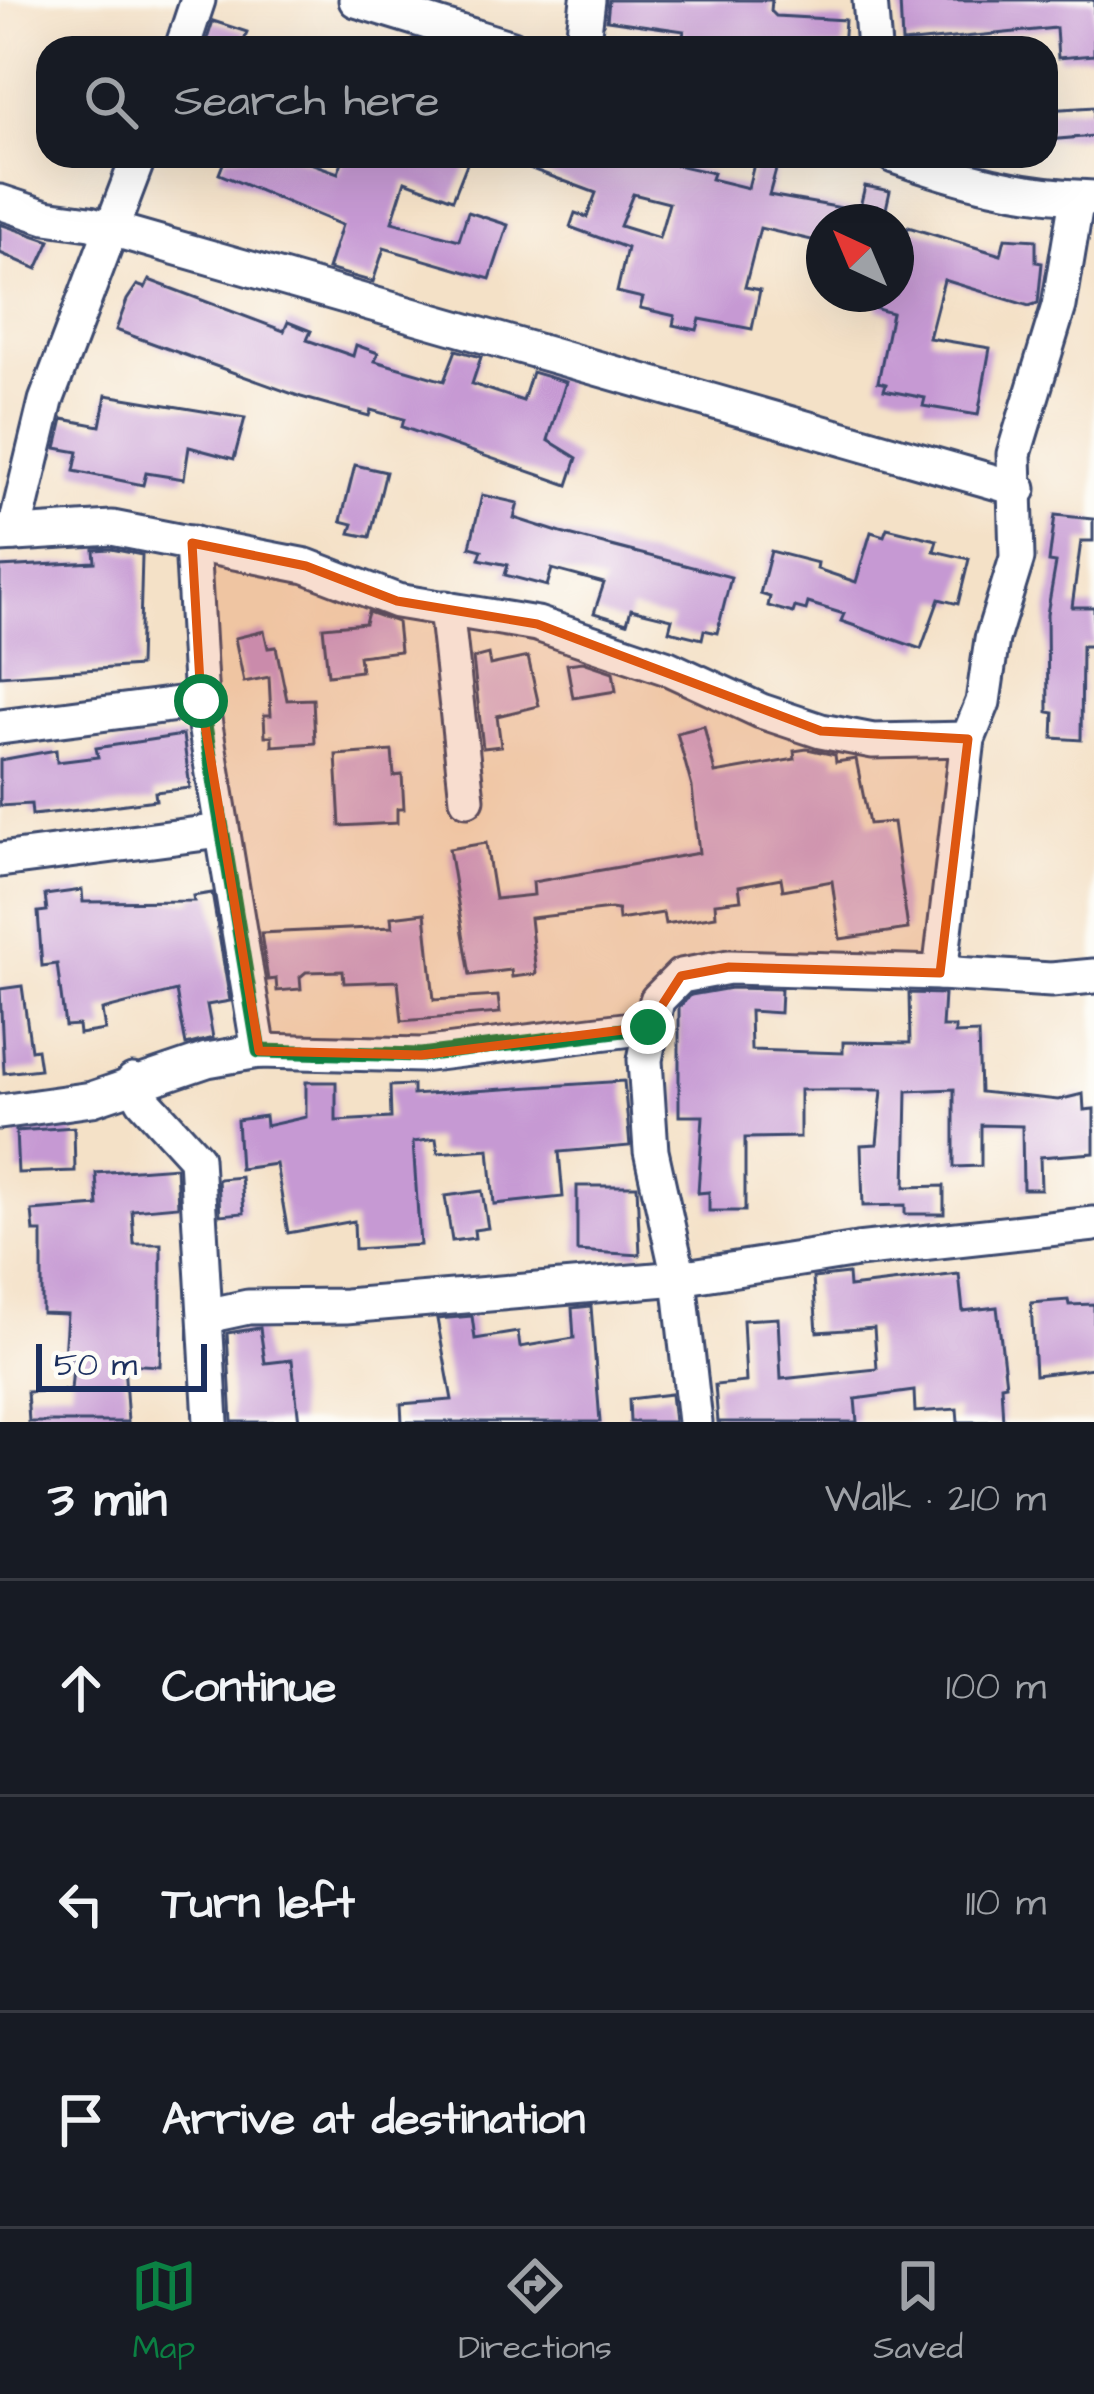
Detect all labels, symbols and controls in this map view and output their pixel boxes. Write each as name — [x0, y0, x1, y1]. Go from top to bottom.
search box — [36, 36, 1058, 168]
icon: search — [78, 69, 144, 135]
text: Search here — [174, 71, 440, 133]
north arrow — [806, 204, 914, 312]
route start — [174, 674, 228, 728]
route end — [621, 1000, 675, 1054]
scale bar — [36, 1338, 207, 1391]
text: 50 m — [54, 1342, 137, 1388]
text: 3 min — [48, 1465, 167, 1536]
text: Walk · 210 m — [825, 1473, 1046, 1527]
icon: ahead — [48, 1655, 114, 1721]
text: Continue — [162, 1657, 336, 1719]
text: 100 m — [946, 1661, 1046, 1715]
icon: left — [48, 1871, 114, 1937]
text: Turn left — [162, 1873, 355, 1935]
text: 110 m — [965, 1877, 1046, 1931]
icon: arrive — [48, 2087, 114, 2153]
text: Arrive at destination — [162, 2089, 585, 2151]
tab: Map — [131, 2253, 197, 2371]
tab: Directions — [458, 2253, 612, 2371]
tab: Saved — [873, 2253, 963, 2371]

